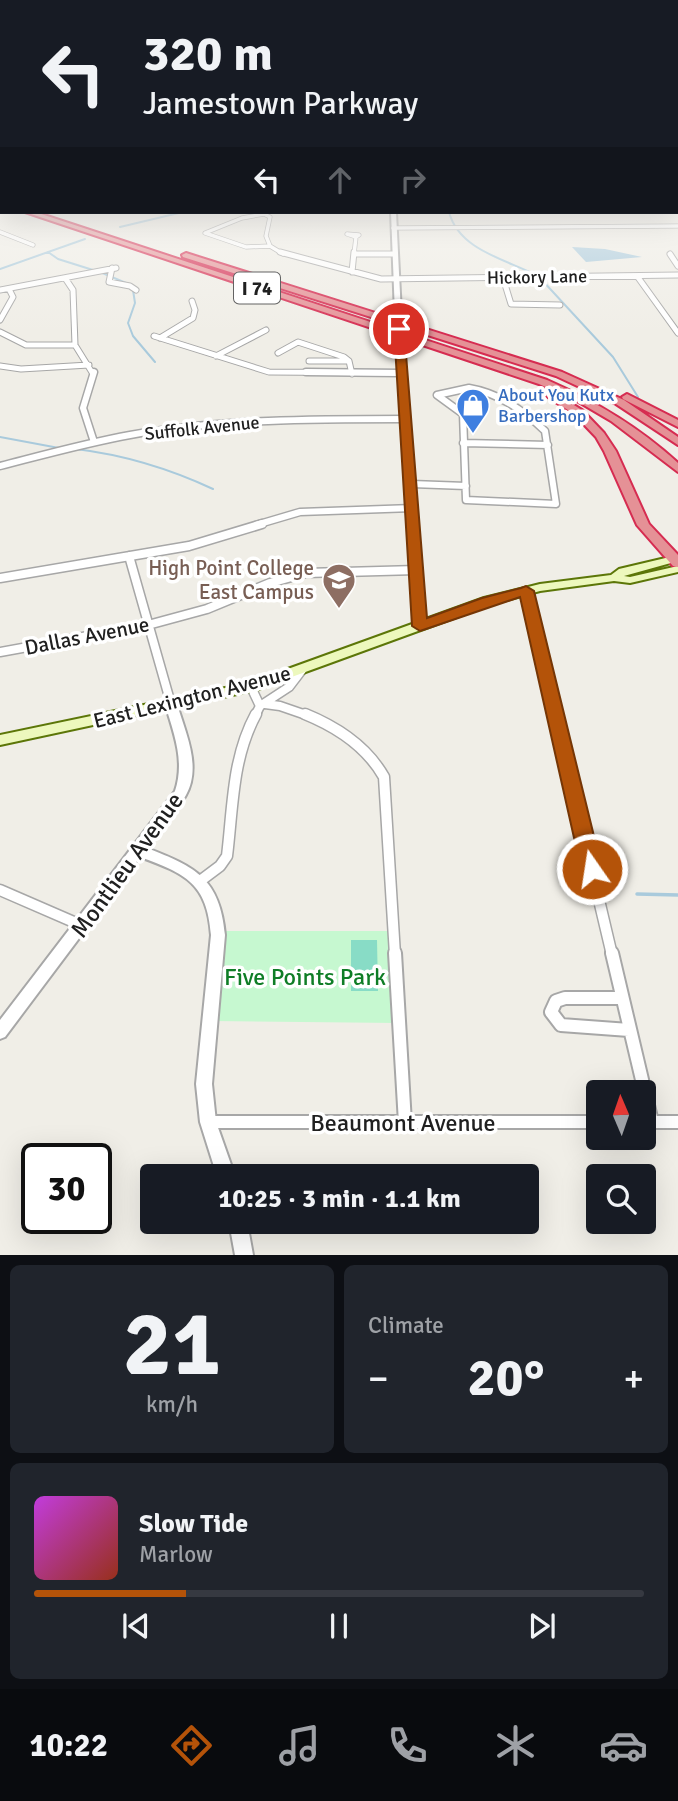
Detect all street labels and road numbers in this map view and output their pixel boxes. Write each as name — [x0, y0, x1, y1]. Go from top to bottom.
street label: Hickory Lane — [487, 265, 587, 289]
road number: I 74 — [234, 272, 280, 304]
street label: Suffolk Avenue — [144, 411, 260, 445]
street label: Dallas Avenue — [23, 611, 151, 661]
street label: East Lexington Avenue — [91, 660, 293, 734]
street label: Montlieu Avenue — [64, 786, 190, 944]
street label: Beaumont Avenue — [310, 1108, 496, 1138]

